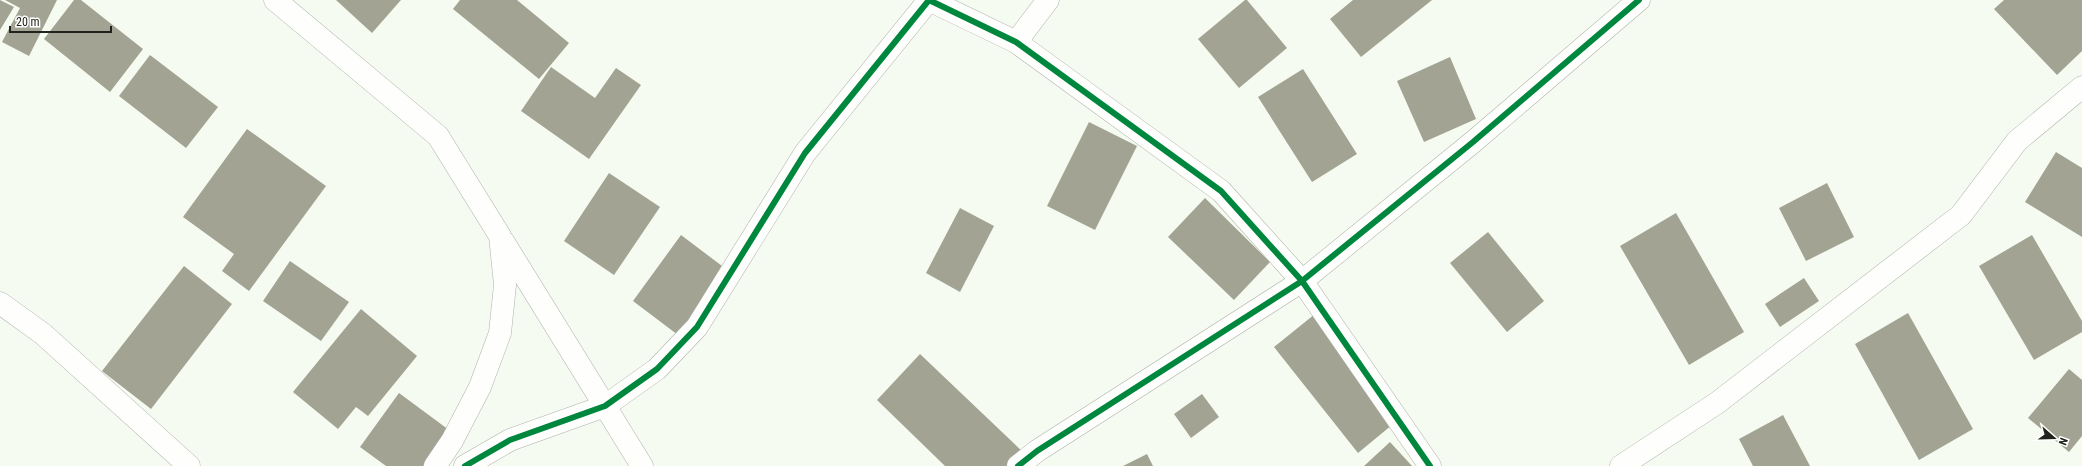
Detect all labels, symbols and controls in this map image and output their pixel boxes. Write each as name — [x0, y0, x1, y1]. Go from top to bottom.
scale bar — [10, 8, 111, 34]
text: 20 m — [16, 15, 40, 29]
north arrow — [2034, 418, 2074, 458]
text: N — [2056, 436, 2070, 447]

